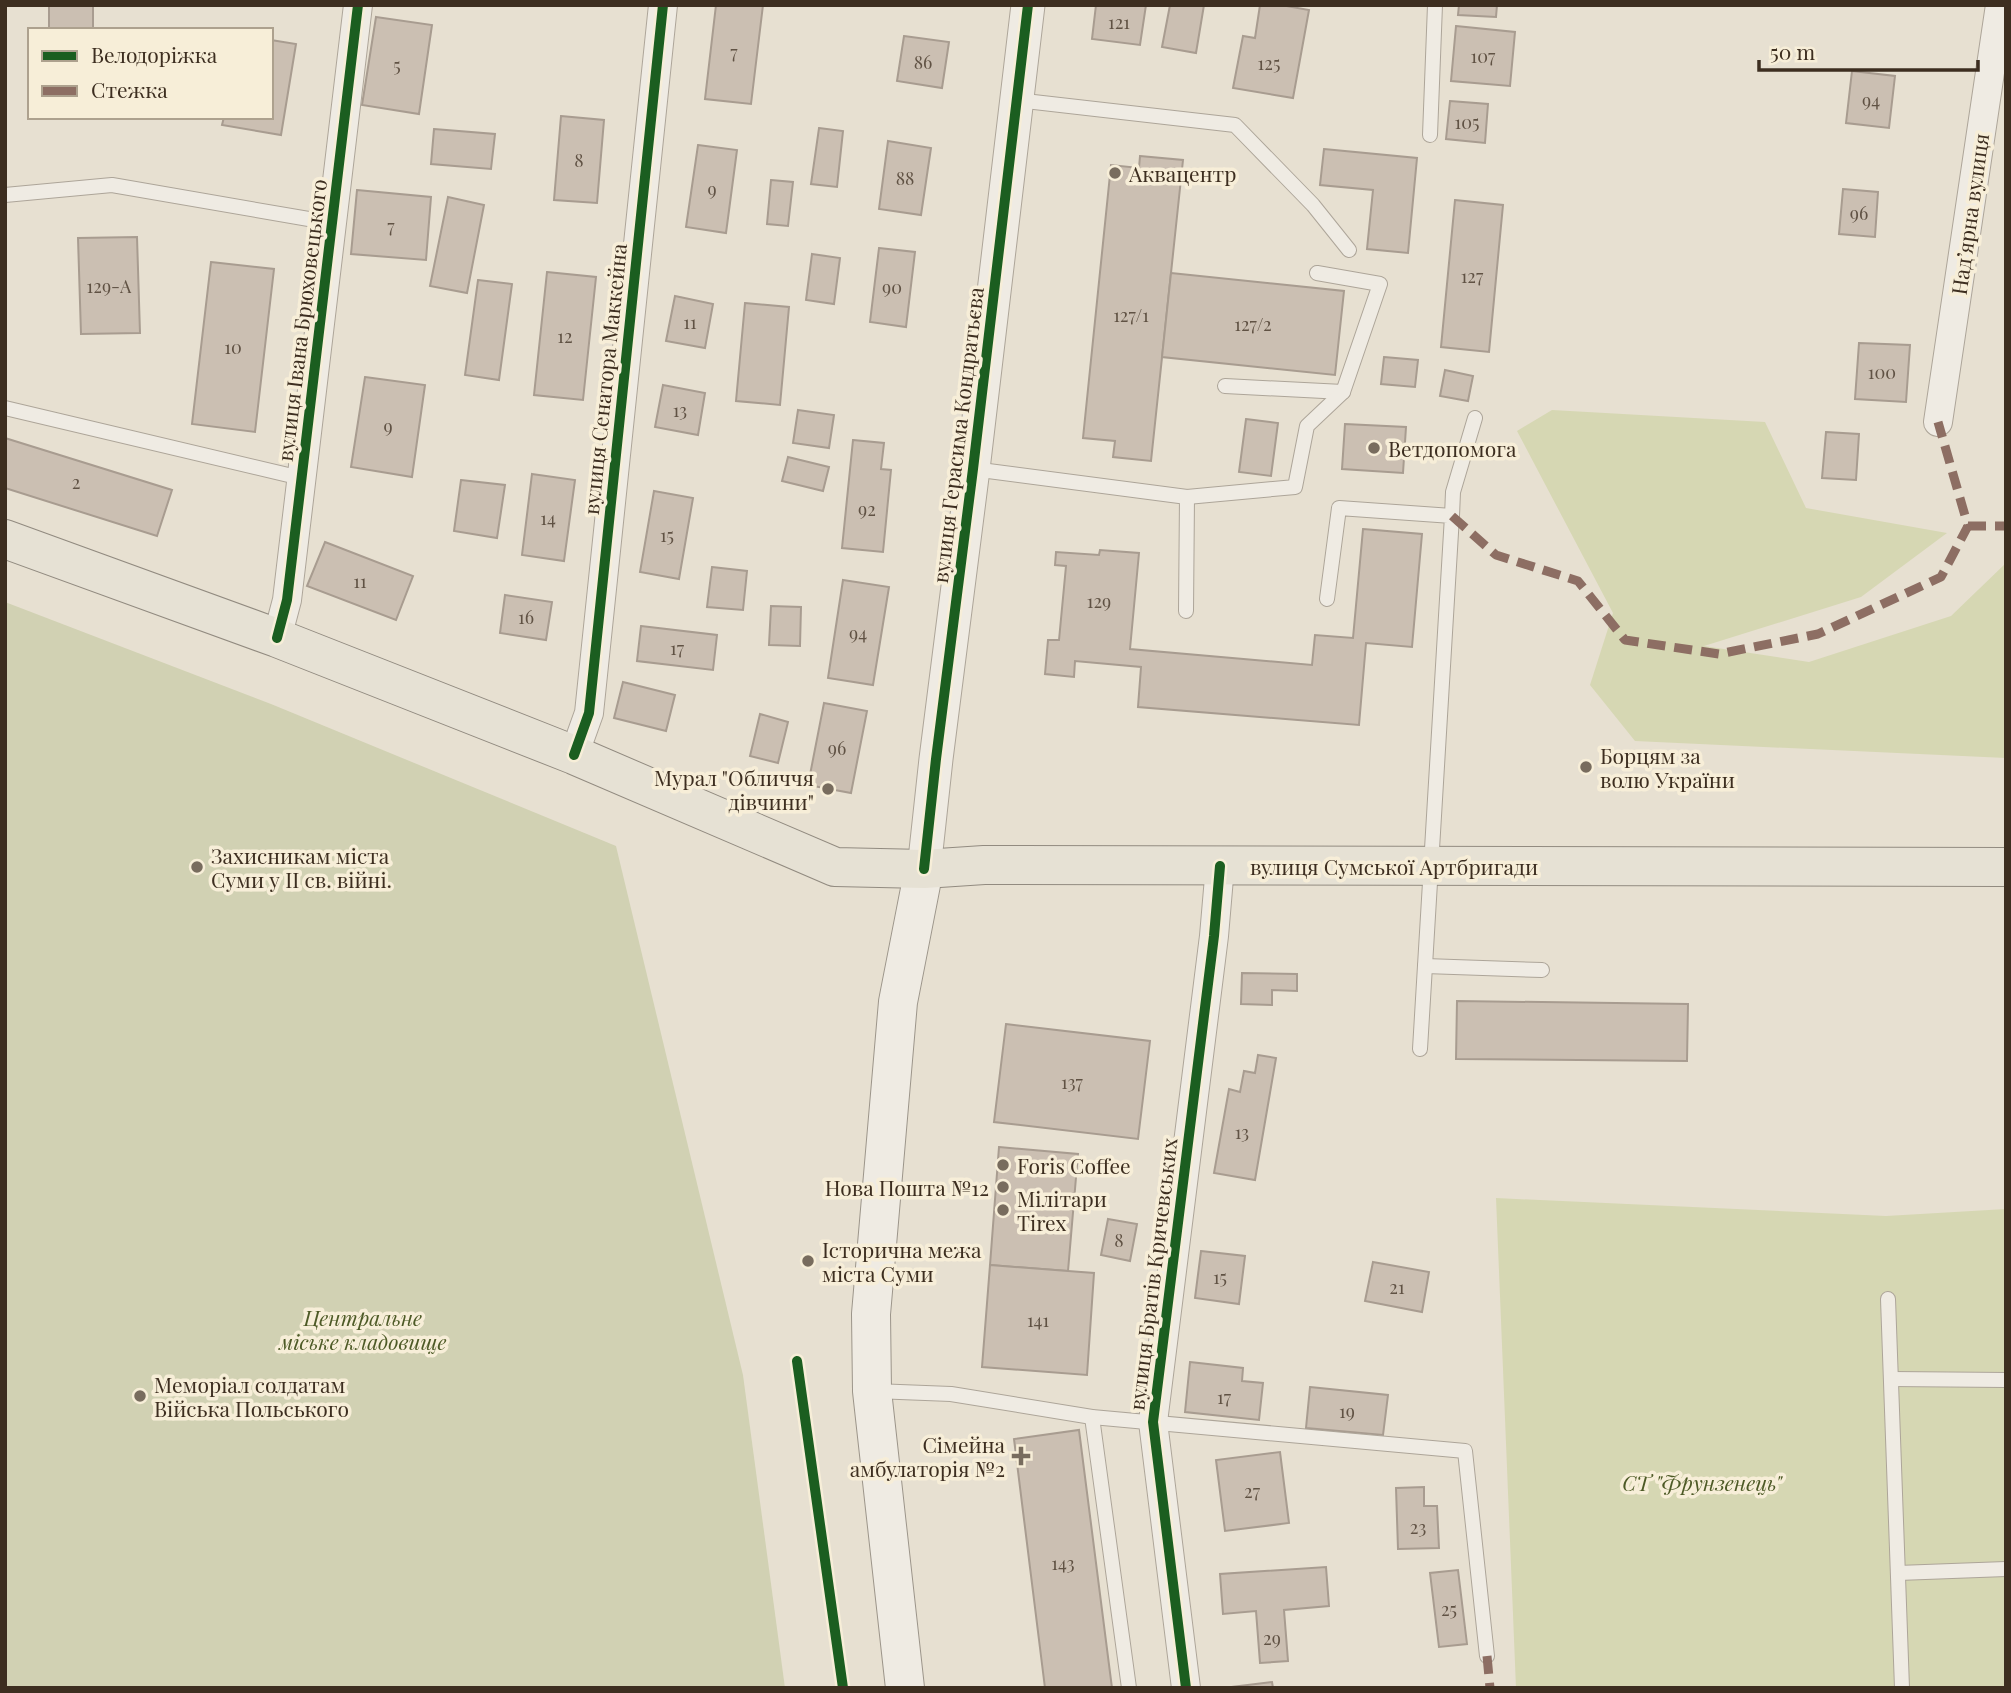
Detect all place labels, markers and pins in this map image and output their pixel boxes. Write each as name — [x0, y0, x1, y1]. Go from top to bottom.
place label: Аквацентр — [1128, 159, 1236, 187]
marker: Аквацентр — [1107, 165, 1123, 181]
place label: Ветдопомога — [1388, 434, 1517, 462]
marker: Ветдопомога — [1366, 440, 1382, 456]
place label: Борцям за волю України — [1600, 741, 1735, 793]
marker: Борцям за волю України — [1578, 759, 1594, 775]
place label: Мурал "Обличчя дівчини" — [654, 763, 814, 815]
marker: Мурал "Обличчя дівчини" — [820, 781, 836, 797]
place label: Захисникам міста Суми у ІІ св. війні. — [211, 841, 392, 893]
marker: Захисникам міста Суми у ІІ св. війні. — [189, 859, 205, 875]
place label: Foris Coffee — [1017, 1151, 1131, 1179]
marker: Foris Coffee — [995, 1157, 1011, 1173]
place label: Нова Пошта №12 — [825, 1173, 989, 1201]
marker: Нова Пошта №12 — [995, 1179, 1011, 1195]
place label: Мілітари Tirex — [1017, 1184, 1107, 1236]
marker: Мілітари Tirex — [995, 1202, 1011, 1218]
place label: Історична межа міста Суми — [822, 1235, 982, 1287]
marker: Історична межа міста Суми — [800, 1253, 816, 1269]
place label: Меморіал солдатам Війська Польського — [154, 1370, 349, 1422]
marker: Меморіал солдатам Війська Польського — [132, 1388, 148, 1404]
place label: Сімейна амбулаторія №2 — [850, 1430, 1006, 1482]
marker: Сімейна амбулаторія №2 — [1011, 1446, 1031, 1466]

